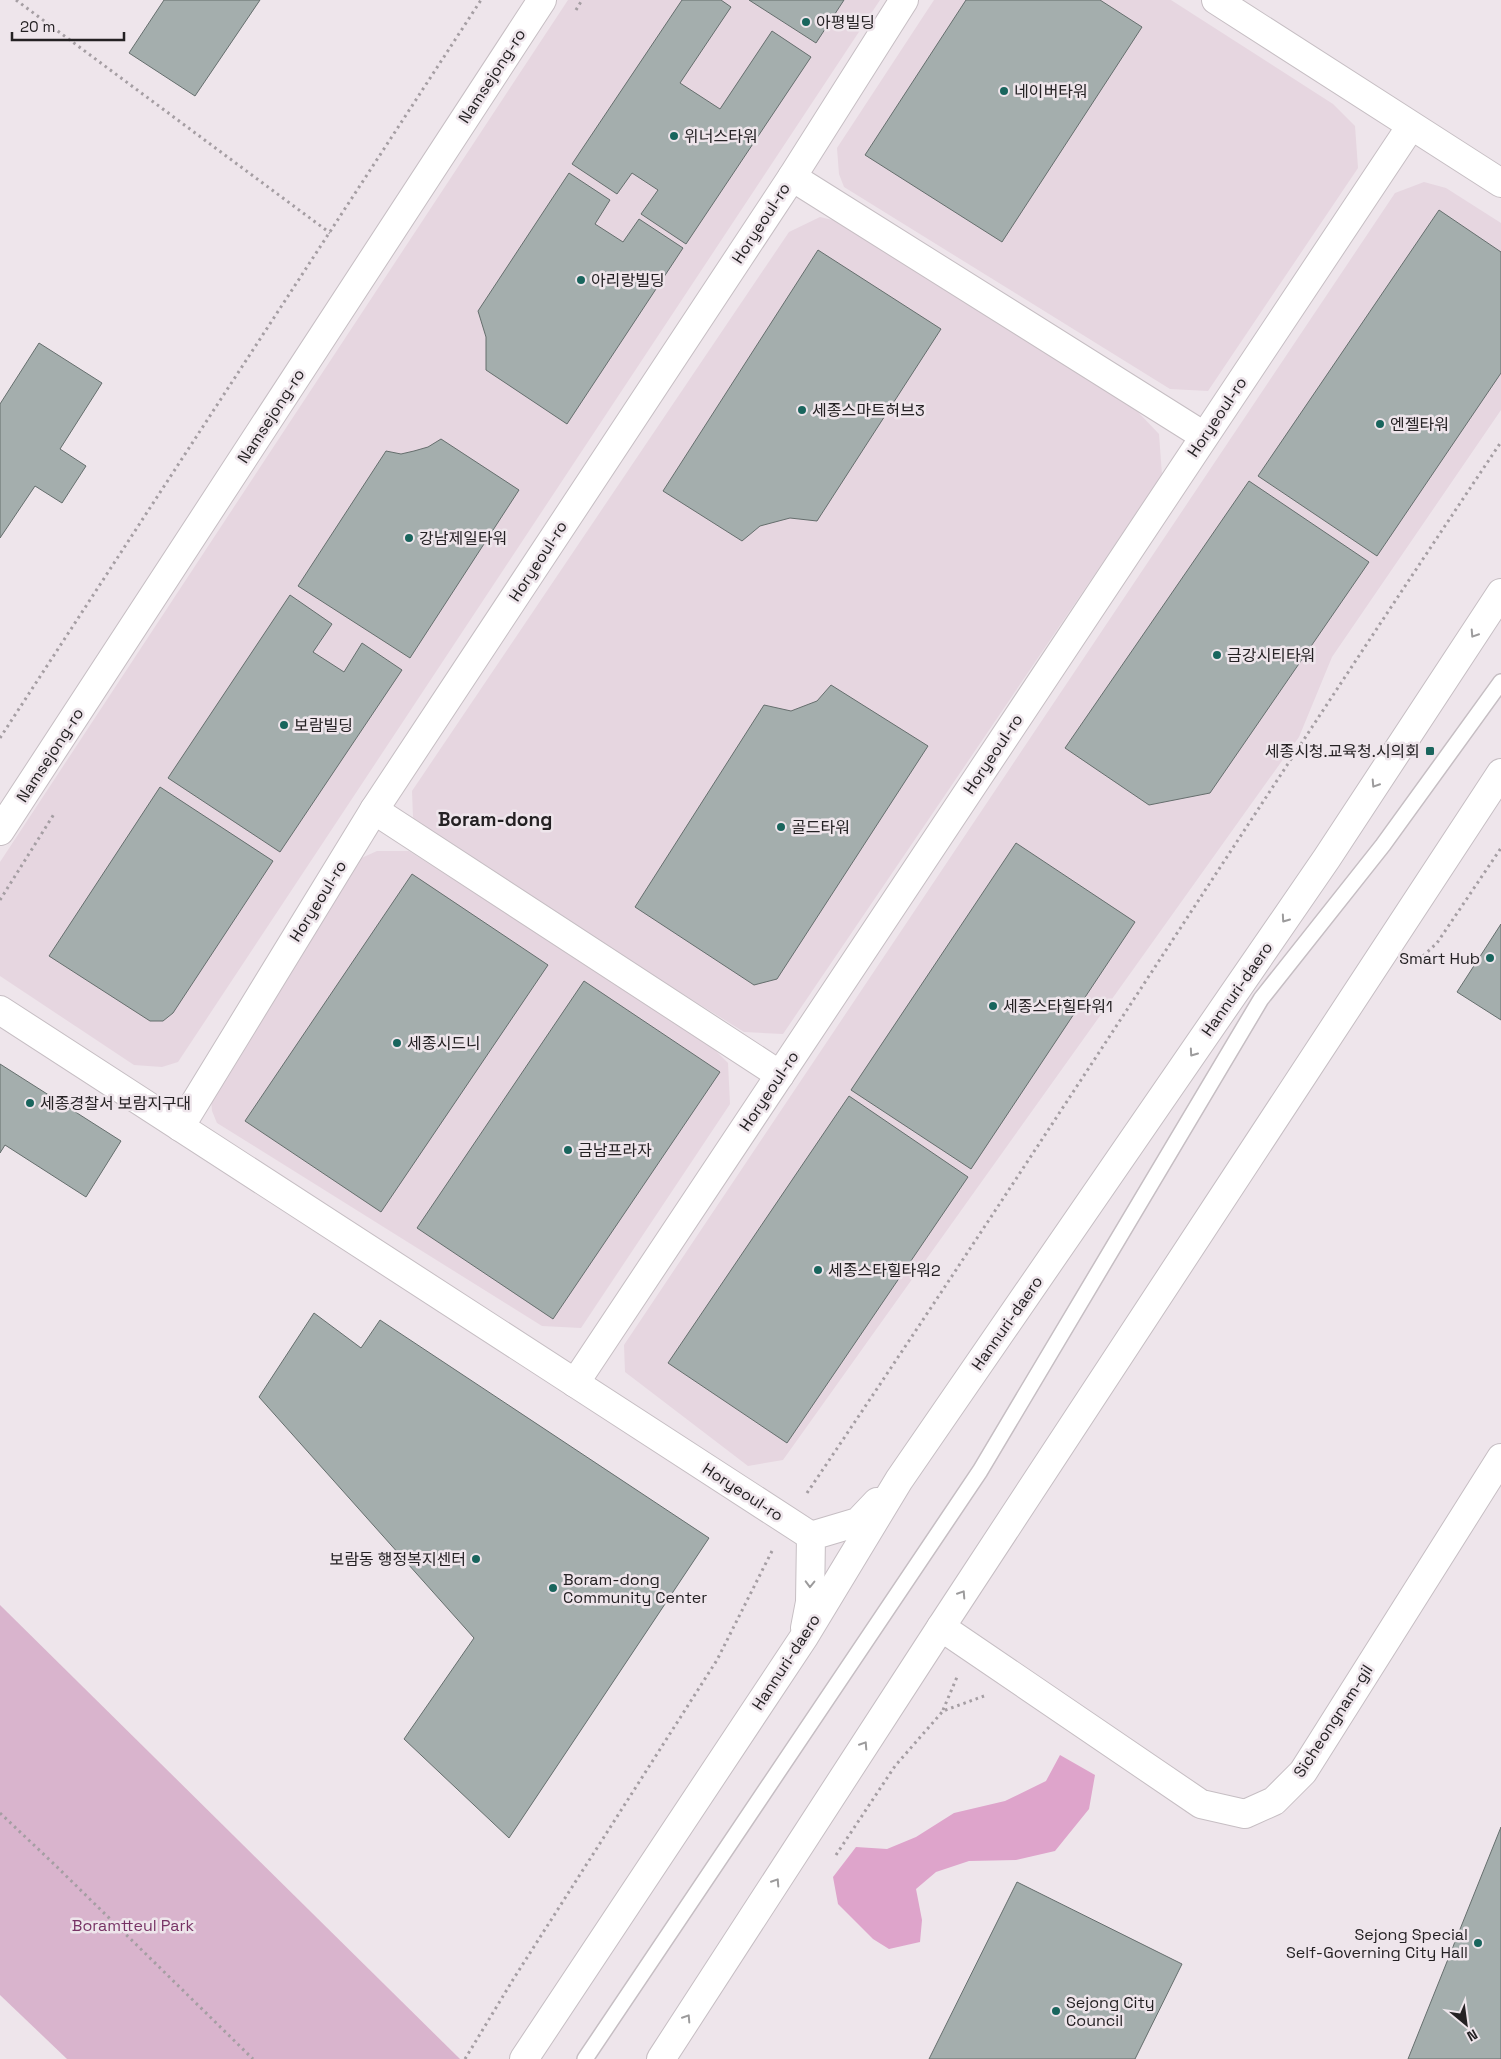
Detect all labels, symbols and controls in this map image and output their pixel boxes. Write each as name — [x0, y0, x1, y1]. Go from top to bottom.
scale bar — [12, 10, 125, 42]
place label: 아평빌딩 — [816, 12, 875, 33]
marker: 아평빌딩 — [800, 16, 812, 28]
text: 20 m — [20, 17, 55, 36]
street label: Namsejong-ro — [454, 25, 530, 127]
place label: 네이버타워 — [1014, 81, 1088, 102]
marker: 네이버타워 — [998, 85, 1010, 97]
place label: 위너스타워 — [684, 126, 758, 147]
marker: 위너스타워 — [668, 130, 680, 142]
street label: Horyeoul-ro — [727, 179, 795, 267]
place label: 아리랑빌딩 — [591, 270, 665, 291]
marker: 아리랑빌딩 — [575, 274, 587, 286]
street label: Namsejong-ro — [233, 365, 309, 467]
street label: Horyeoul-ro — [1183, 373, 1251, 461]
place label: 세종스마트허브3 — [812, 400, 925, 421]
marker: 세종스마트허브3 — [796, 404, 808, 416]
place label: 엔젤타워 — [1390, 414, 1449, 435]
marker: 엔젤타워 — [1374, 418, 1386, 430]
street label: Horyeoul-ro — [504, 517, 572, 605]
place label: 강남제일타워 — [419, 528, 507, 549]
marker: 강남제일타워 — [403, 532, 415, 544]
one-way arrow — [1471, 628, 1480, 637]
place label: 금강시티타워 — [1227, 645, 1315, 666]
marker: 금강시티타워 — [1211, 649, 1223, 661]
street label: Namsejong-ro — [12, 704, 88, 806]
street label: Horyeoul-ro — [959, 710, 1027, 798]
place label: 보람빌딩 — [294, 715, 353, 736]
marker: 보람빌딩 — [278, 719, 290, 731]
place label: 세종시청.교육청.시의회 — [1265, 741, 1420, 762]
marker: 세종시청.교육청.시의회 — [1424, 745, 1436, 757]
one-way arrow — [1372, 778, 1381, 788]
district label: Boram-dong — [438, 807, 552, 832]
place label: 골드타워 — [791, 817, 850, 838]
marker: 골드타워 — [775, 821, 787, 833]
street label: Horyeoul-ro — [285, 856, 351, 946]
one-way arrow — [1282, 913, 1291, 923]
street label: Hannuri-daero — [1197, 938, 1277, 1040]
place label: Smart Hub — [1399, 948, 1480, 969]
marker: Smart Hub — [1484, 952, 1496, 964]
place label: 세종스타힐타워1 — [1003, 996, 1113, 1017]
marker: 세종스타힐타워1 — [987, 1000, 999, 1012]
place label: 세종시드니 — [407, 1033, 481, 1054]
marker: 세종시드니 — [391, 1037, 403, 1049]
street label: Horyeoul-ro — [735, 1047, 803, 1135]
one-way arrow — [1190, 1047, 1199, 1057]
place label: 세종경찰서 보람지구대 — [40, 1093, 191, 1114]
marker: 세종경찰서 보람지구대 — [24, 1097, 36, 1109]
place label: 금남프라자 — [578, 1140, 652, 1161]
marker: 금남프라자 — [562, 1144, 574, 1156]
place label: 세종스타힐타워2 — [828, 1260, 941, 1281]
marker: 세종스타힐타워2 — [812, 1264, 824, 1276]
street label: Hannuri-daero — [967, 1272, 1047, 1374]
street label: Horyeoul-ro — [699, 1458, 787, 1526]
place label: 보람동 행정복지센터 — [329, 1549, 466, 1570]
marker: 보람동 행정복지센터 — [470, 1553, 482, 1565]
place label: Boram-dong Community Center — [563, 1569, 707, 1608]
one-way arrow — [805, 1581, 815, 1589]
marker: Boram-dong Community Center — [547, 1582, 559, 1594]
one-way arrow — [956, 1591, 965, 1600]
street label: Hannuri-daero — [747, 1610, 825, 1714]
street label: Sicheongnam-gil — [1289, 1660, 1377, 1782]
one-way arrow — [858, 1742, 867, 1751]
one-way arrow — [769, 1878, 779, 1887]
park label: Boramtteul Park — [72, 1915, 195, 1936]
place label: Sejong Special Self-Governing City Hall — [1286, 1924, 1468, 1963]
marker: Sejong Special Self-Governing City Hall — [1472, 1937, 1484, 1949]
place label: Sejong City Council — [1066, 1992, 1155, 2031]
north arrow — [1441, 1999, 1491, 2049]
marker: Sejong City Council — [1050, 2005, 1062, 2017]
one-way arrow — [681, 2014, 691, 2023]
text: N — [1464, 2025, 1481, 2046]

